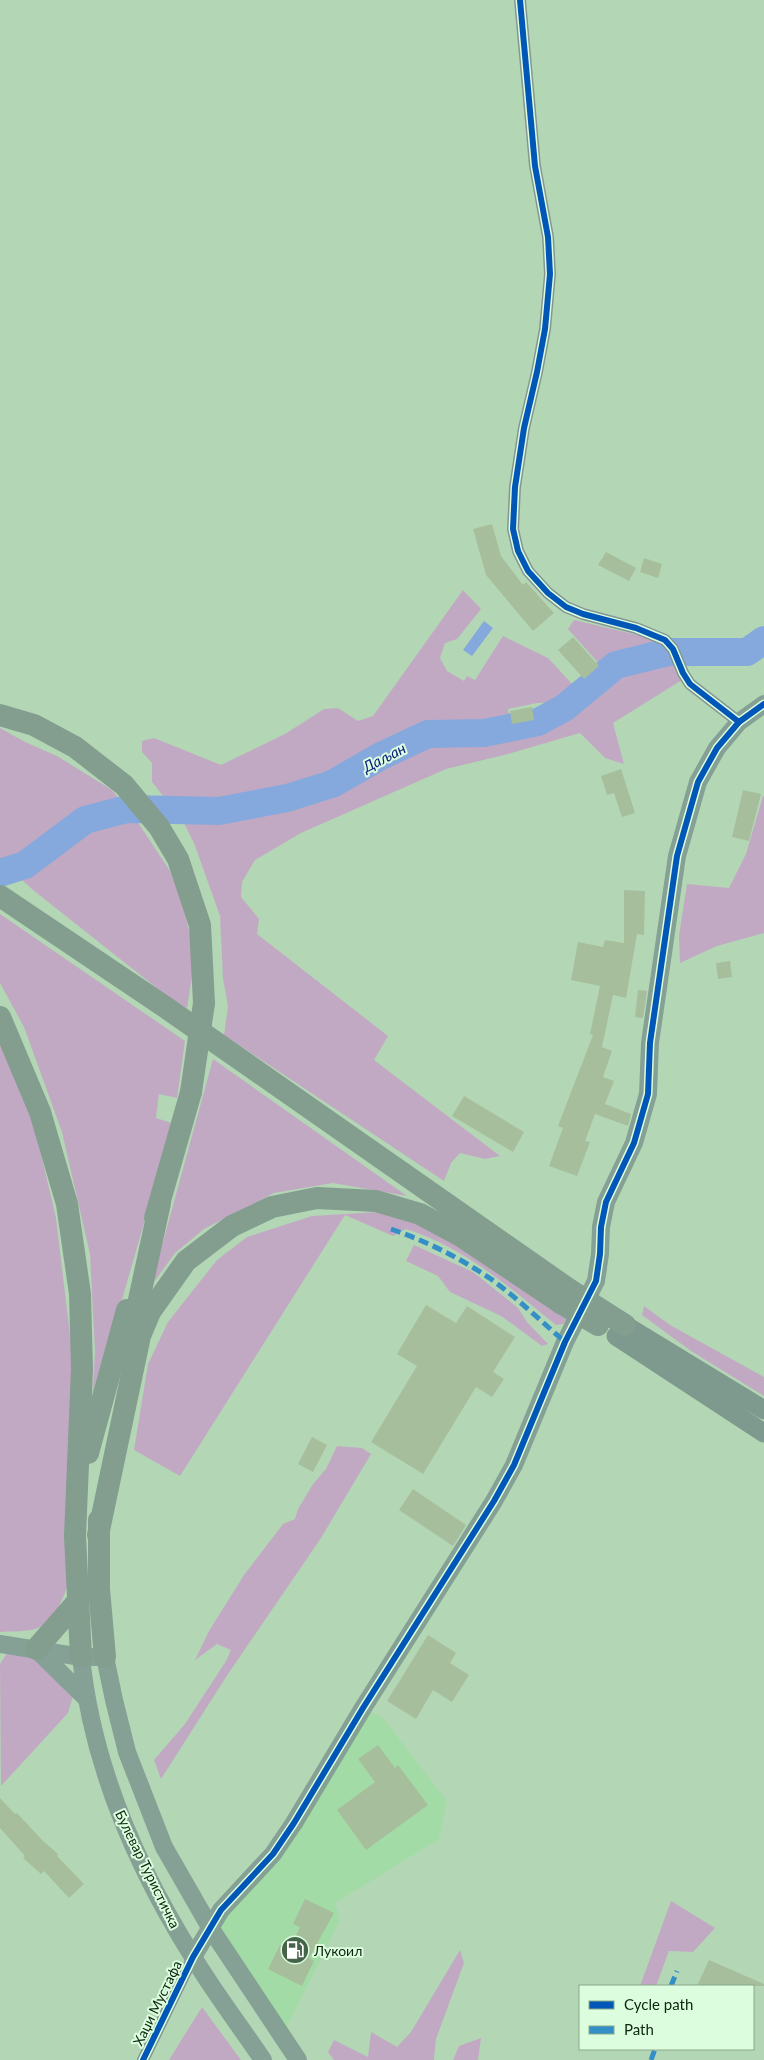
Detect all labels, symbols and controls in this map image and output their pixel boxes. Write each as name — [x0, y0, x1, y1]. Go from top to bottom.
water label: Даљан — [359, 739, 409, 776]
street label: Булевар Туристичка — [112, 1807, 184, 1931]
fuel station icon: Лукоил — [280, 1935, 310, 1965]
place label: Лукоил — [313, 1942, 362, 1959]
street label: Хаџи Мустафа — [129, 1958, 185, 2048]
legend — [579, 1985, 754, 2050]
text: Cycle path — [624, 1995, 693, 2013]
text: Path — [624, 2020, 654, 2038]

